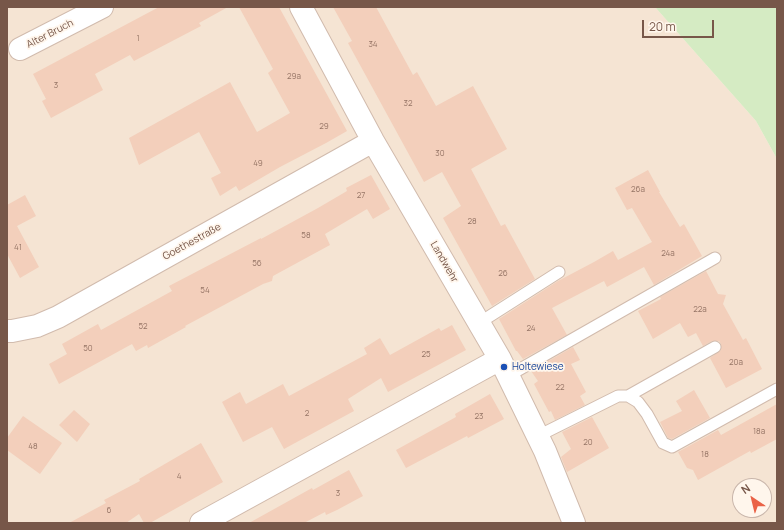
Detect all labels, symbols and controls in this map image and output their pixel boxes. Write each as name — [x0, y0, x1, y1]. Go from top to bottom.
scale bar — [644, 12, 716, 38]
street label: Alter Bruch — [25, 17, 75, 51]
text: 20 m — [649, 18, 676, 35]
house number: 1 — [136, 34, 140, 44]
house number: 34 — [368, 40, 378, 50]
house number: 29a — [287, 72, 301, 82]
house number: 3 — [54, 81, 58, 91]
house number: 32 — [404, 99, 412, 109]
house number: 29 — [319, 122, 329, 132]
house number: 30 — [435, 149, 445, 159]
house number: 49 — [253, 159, 263, 169]
house number: 26a — [631, 185, 645, 195]
house number: 27 — [357, 191, 365, 201]
house number: 28 — [467, 217, 477, 227]
street label: Goethestraße — [161, 221, 223, 263]
house number: 58 — [301, 231, 311, 241]
street label: Landwehr — [427, 239, 461, 285]
house number: 41 — [14, 243, 22, 253]
house number: 24a — [661, 249, 675, 259]
house number: 56 — [252, 259, 262, 269]
house number: 26 — [498, 269, 508, 279]
house number: 54 — [200, 286, 210, 296]
house number: 22a — [693, 305, 707, 315]
house number: 52 — [139, 322, 147, 332]
house number: 24 — [526, 324, 536, 334]
house number: 50 — [83, 344, 93, 354]
house number: 25 — [421, 350, 431, 360]
house number: 20a — [729, 358, 743, 368]
place label: Holtewiese — [512, 361, 563, 373]
marker: Holtewiese — [499, 362, 509, 372]
house number: 22 — [555, 383, 565, 393]
house number: 2 — [305, 409, 309, 419]
house number: 23 — [475, 412, 483, 422]
house number: 18a — [753, 427, 765, 437]
house number: 20 — [583, 438, 593, 448]
house number: 48 — [28, 442, 38, 452]
house number: 18 — [701, 450, 709, 460]
house number: 4 — [177, 472, 181, 482]
north arrow — [732, 478, 772, 518]
text: N — [738, 480, 753, 497]
house number: 3 — [336, 489, 340, 499]
house number: 6 — [107, 506, 111, 516]

